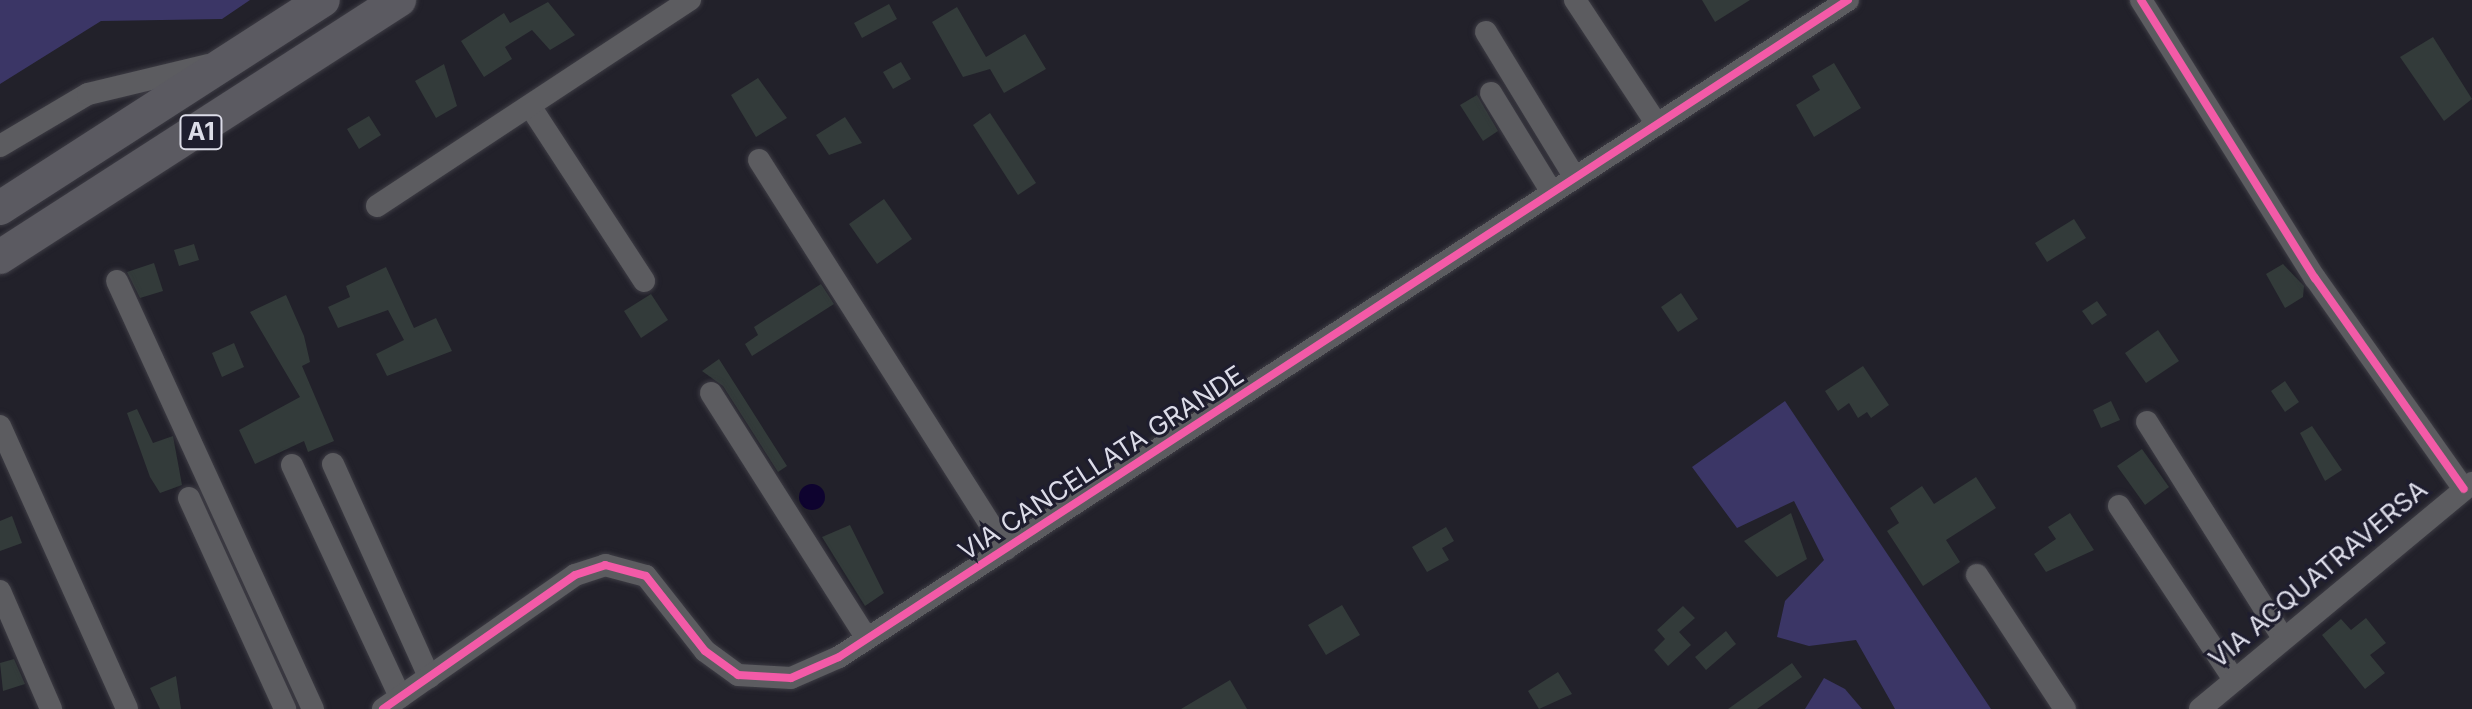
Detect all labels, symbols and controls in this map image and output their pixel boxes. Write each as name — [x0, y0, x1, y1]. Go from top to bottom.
road number: A1 — [179, 112, 223, 152]
street label: VIA CANCELLATA GRANDE — [953, 359, 1249, 567]
street label: VIA ACQUATRAVERSA — [2203, 474, 2433, 674]

